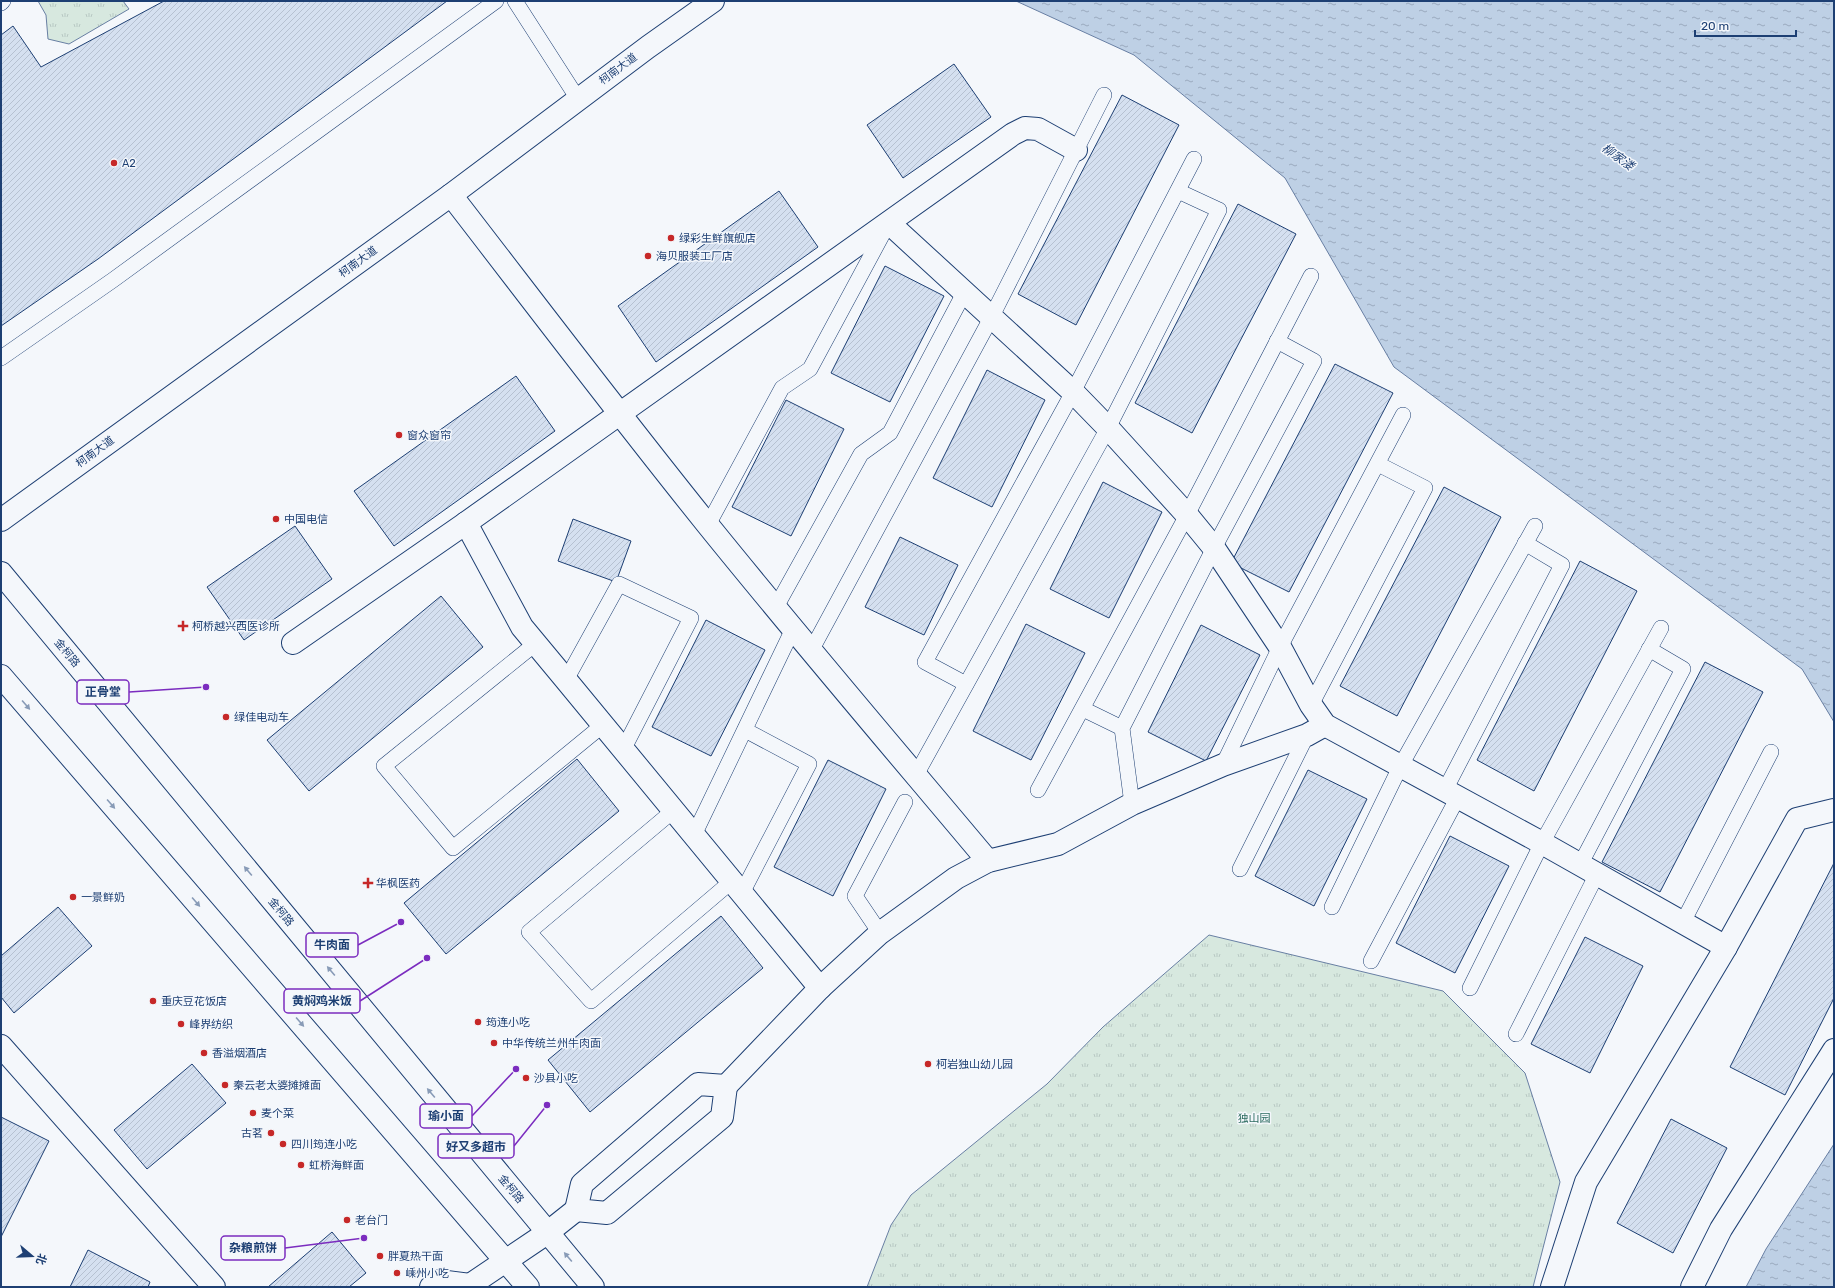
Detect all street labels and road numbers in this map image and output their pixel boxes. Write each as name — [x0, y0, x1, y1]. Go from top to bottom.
street label: 柯南大道 — [597, 51, 639, 87]
street label: 柯南大道 — [336, 244, 380, 280]
street label: 柯南大道 — [73, 434, 117, 470]
street label: 金柯路 — [51, 636, 83, 670]
street label: 金柯路 — [265, 895, 297, 929]
street label: 金柯路 — [495, 1172, 527, 1206]

